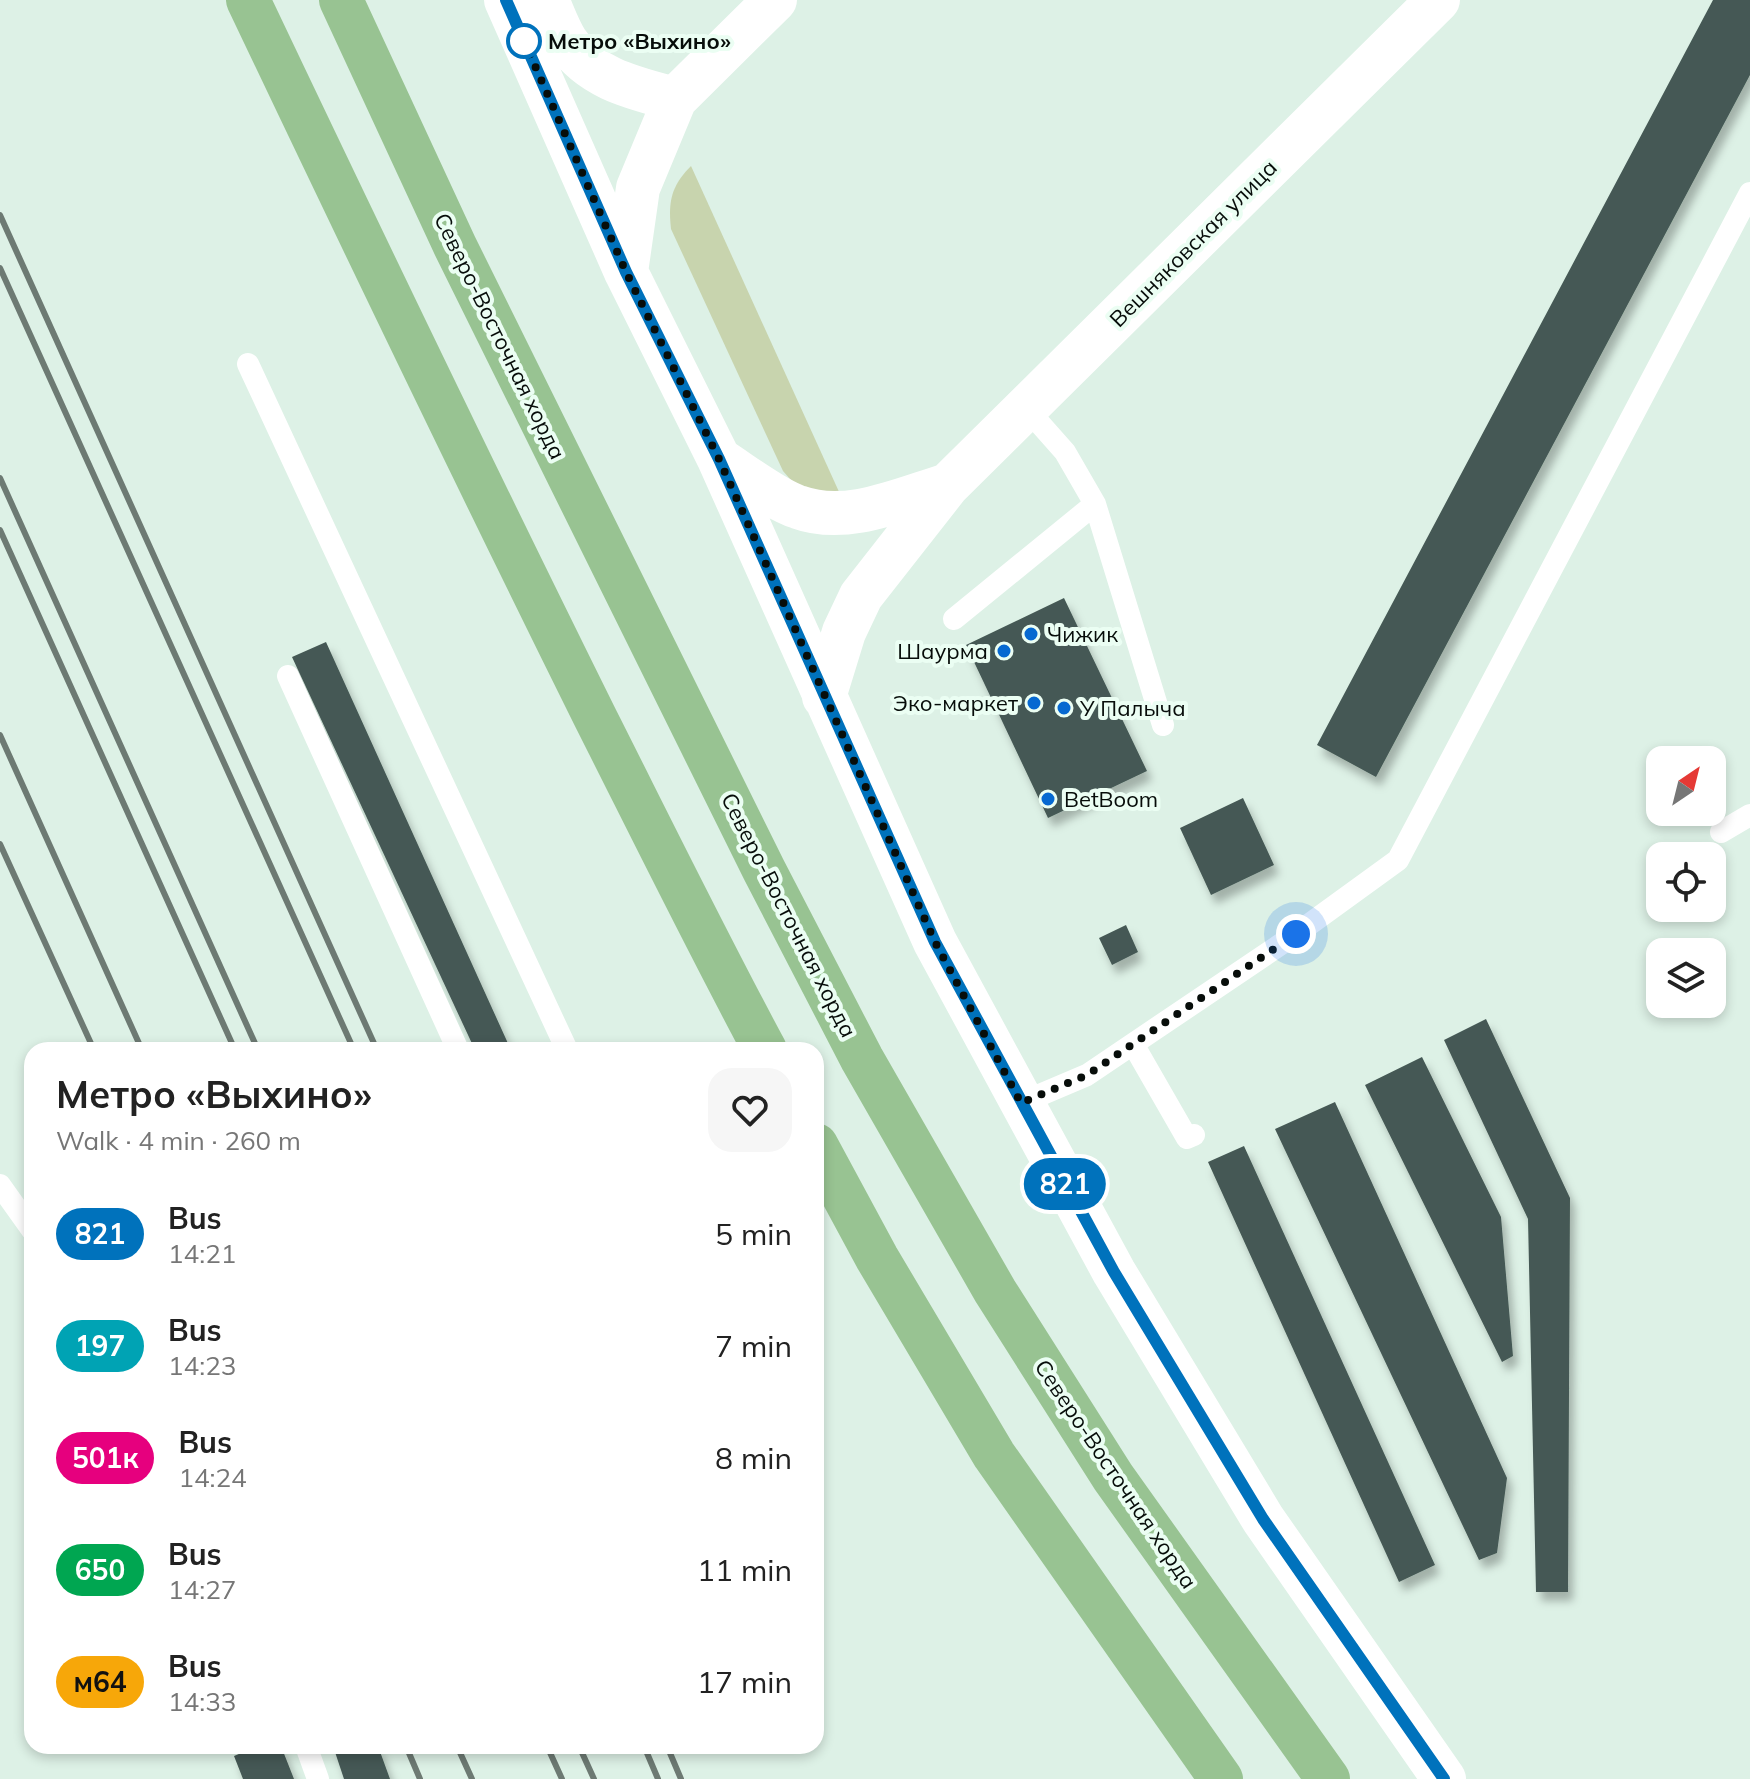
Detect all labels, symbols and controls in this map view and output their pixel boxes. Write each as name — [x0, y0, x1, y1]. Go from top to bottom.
marker: Метро «Выхино» — [507, 24, 541, 58]
place label: Метро «Выхино» — [548, 27, 731, 55]
street label: Вешняковская улица — [1103, 153, 1283, 333]
street label: Северо-Восточная хорда — [428, 208, 572, 464]
place label: Чижик — [1047, 620, 1118, 648]
marker: Чижик — [1022, 625, 1040, 643]
place label: Шаурма — [897, 637, 988, 665]
marker: Шаурма — [995, 642, 1013, 660]
place label: Эко-маркет — [893, 689, 1018, 717]
marker: Эко-маркет — [1025, 694, 1043, 712]
place label: У Палыча — [1079, 694, 1186, 722]
marker: У Палыча — [1055, 699, 1073, 717]
north arrow — [1646, 746, 1726, 826]
map controls — [1646, 746, 1726, 1018]
place label: BetBoom — [1064, 785, 1158, 813]
street label: Северо-Восточная хорда — [715, 788, 863, 1042]
marker: BetBoom — [1039, 790, 1057, 808]
button: locate — [1646, 842, 1726, 922]
your location — [1276, 914, 1316, 954]
button: layers — [1646, 938, 1726, 1018]
button: heart — [708, 1068, 792, 1152]
text: Метро «Выхино» — [56, 1070, 372, 1118]
text: Walk · 4 min · 260 m — [56, 1124, 301, 1157]
line badge: 821 — [1019, 1158, 1111, 1210]
text: 821 — [1040, 1166, 1090, 1201]
text: Bus — [168, 1199, 222, 1237]
text: 5 min — [715, 1215, 792, 1253]
text: 821 — [75, 1216, 125, 1251]
text: 14:21 — [168, 1237, 236, 1270]
text: Bus — [168, 1311, 222, 1349]
text: 7 min — [715, 1327, 792, 1365]
text: 197 — [75, 1328, 125, 1363]
text: 14:23 — [168, 1349, 236, 1382]
street label: Северо-Восточная хорда — [1029, 1354, 1203, 1594]
text: Bus — [178, 1423, 232, 1461]
text: 8 min — [715, 1439, 792, 1477]
text: 501к — [72, 1440, 138, 1475]
text: 14:24 — [178, 1461, 247, 1494]
text: Bus — [168, 1535, 222, 1573]
text: 11 min — [697, 1551, 792, 1589]
text: 650 — [75, 1552, 125, 1587]
text: 14:27 — [168, 1573, 236, 1606]
text: Bus — [168, 1647, 222, 1685]
text: 17 min — [697, 1663, 792, 1701]
text: м64 — [73, 1664, 127, 1699]
text: 14:33 — [168, 1685, 236, 1718]

